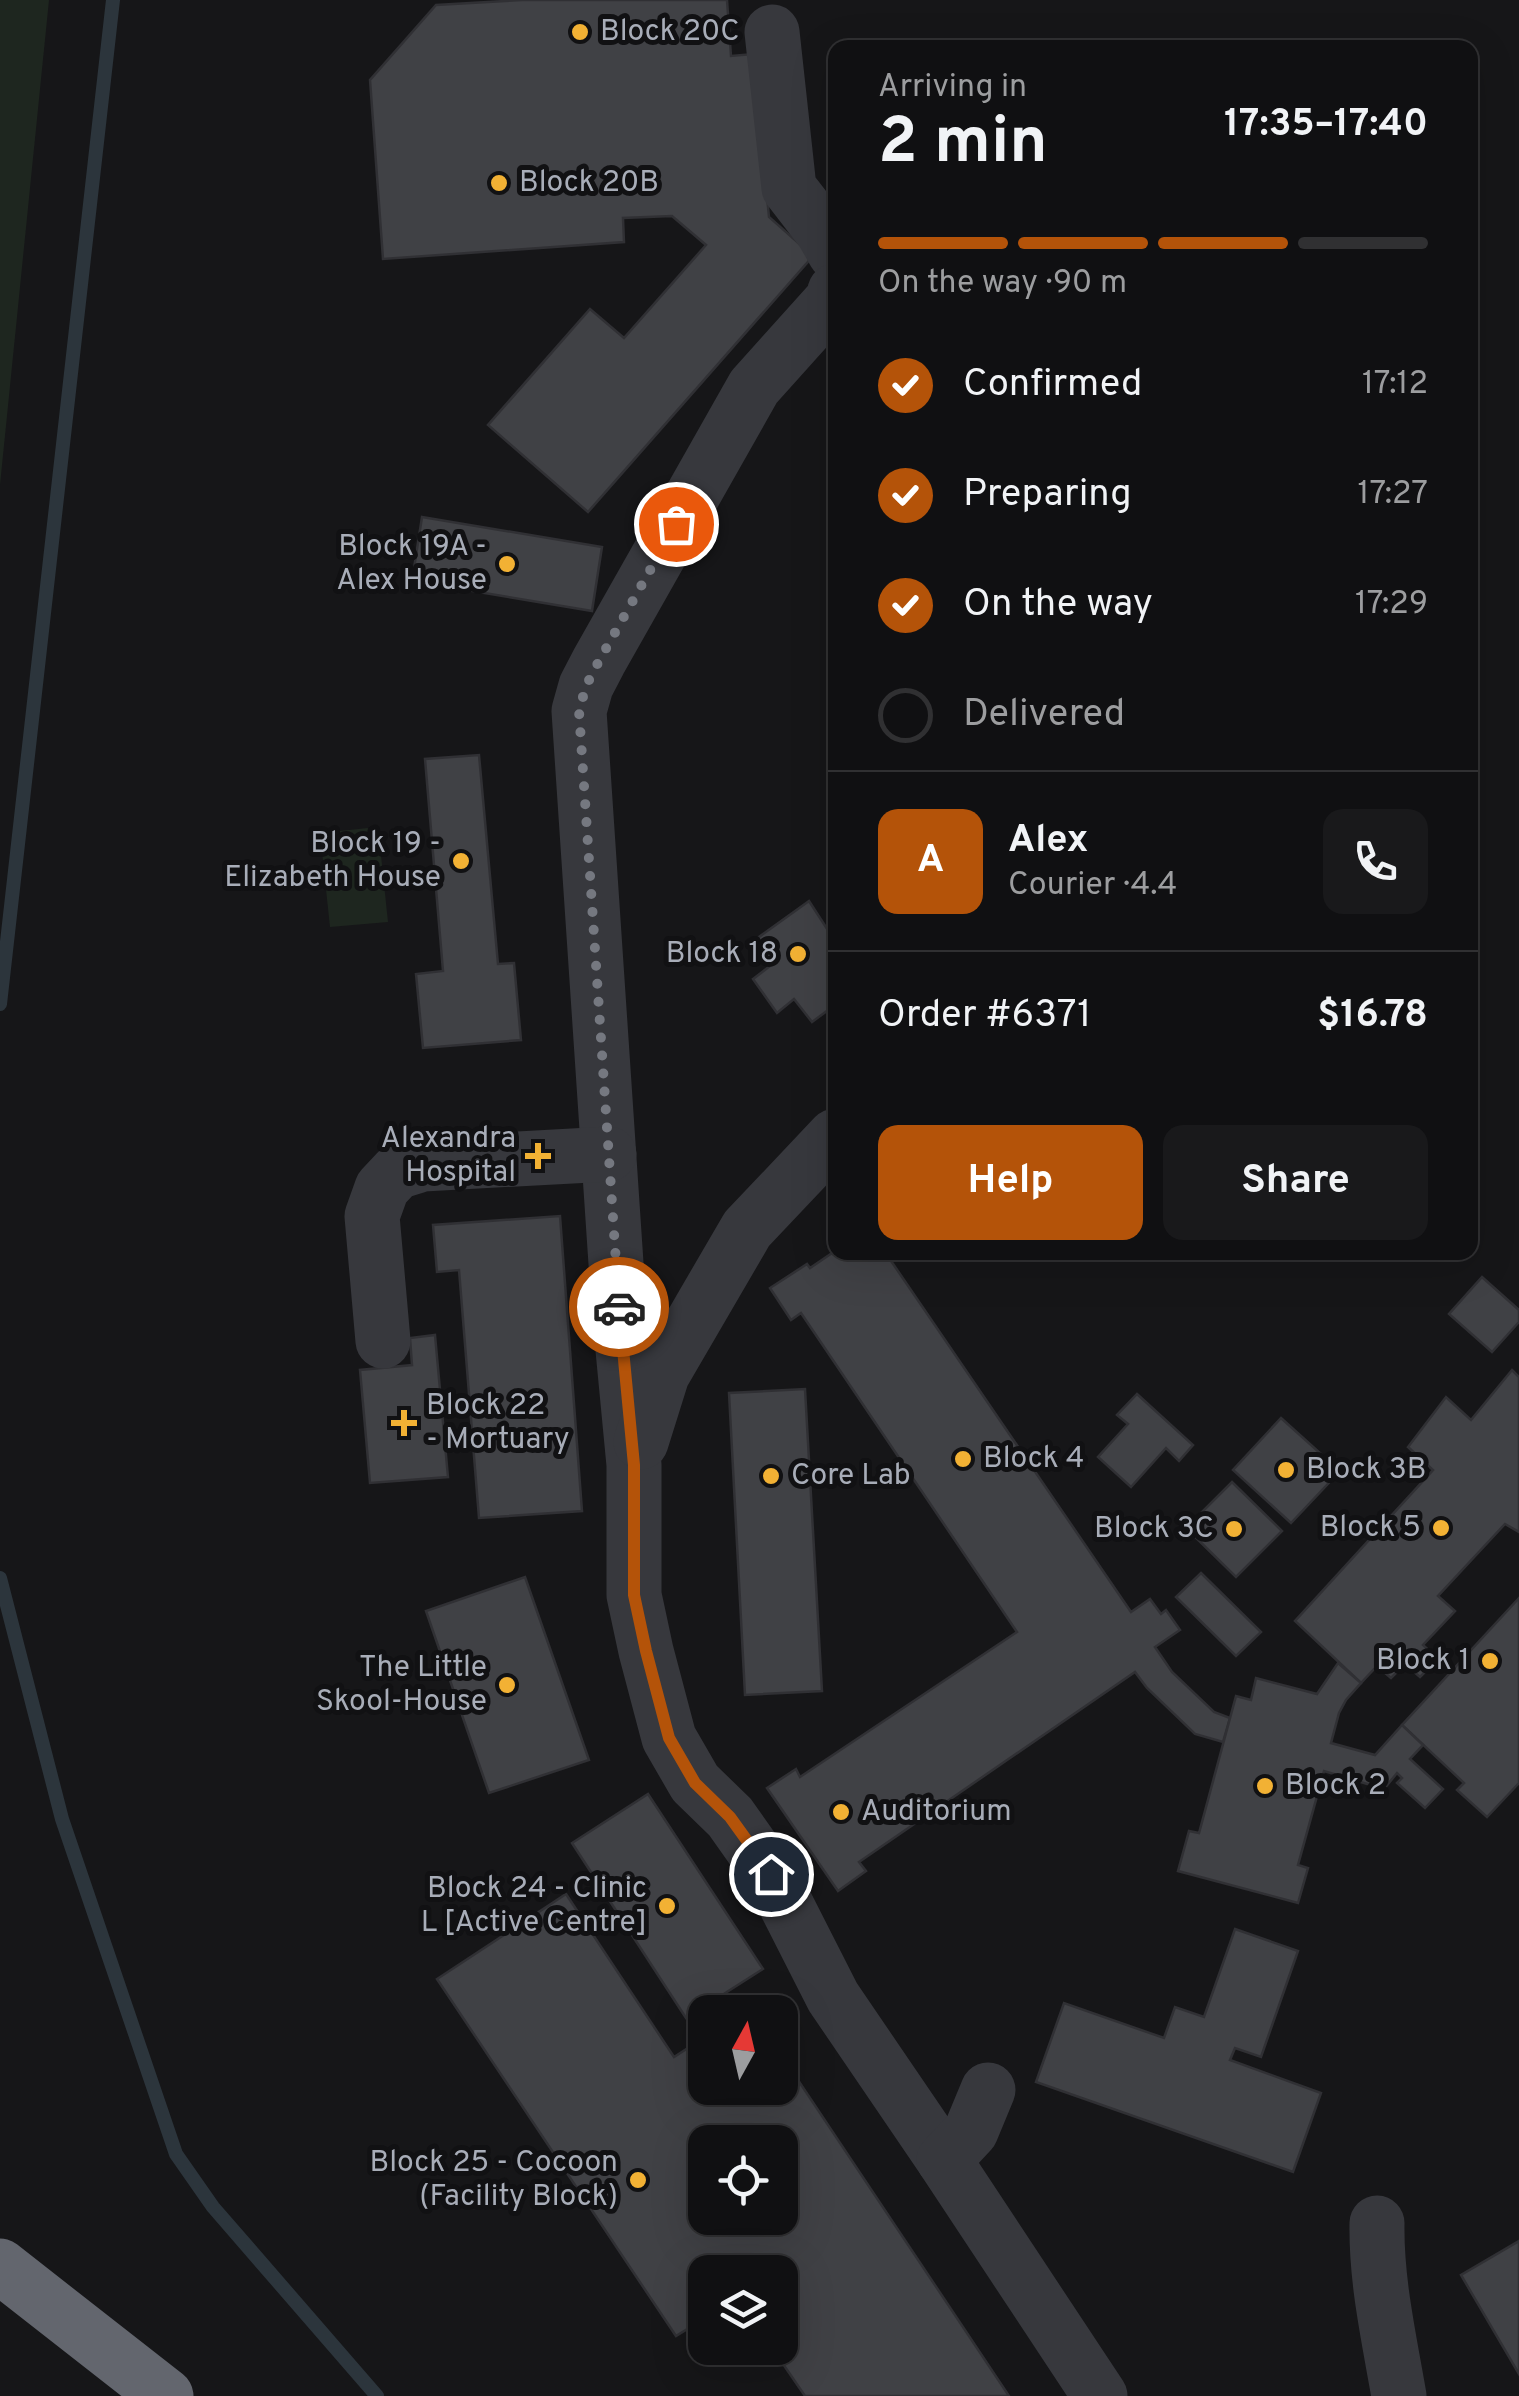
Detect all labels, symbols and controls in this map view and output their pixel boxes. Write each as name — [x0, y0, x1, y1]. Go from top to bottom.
place label: Block 20C — [600, 14, 740, 51]
marker: Block 20C — [569, 21, 591, 43]
text: Arriving in — [878, 68, 1027, 108]
text: 17:35–17:40 — [1224, 101, 1428, 150]
text: 2 min — [878, 104, 1048, 186]
place label: Block 20B — [519, 165, 659, 202]
marker: Block 20B — [488, 172, 510, 194]
text: On the way · 90 m — [878, 264, 1127, 304]
icon: check — [878, 358, 933, 413]
text: Confirmed — [963, 361, 1142, 410]
text: 17:12 — [1362, 365, 1428, 405]
icon: check — [878, 468, 933, 523]
text: Preparing — [963, 471, 1132, 520]
text: 17:27 — [1358, 475, 1428, 515]
pin — [634, 482, 719, 567]
icon: bag — [649, 497, 704, 552]
place label: Block 19A - Alex House — [336, 529, 487, 600]
marker: Block 19A - Alex House — [496, 553, 518, 575]
icon: check — [878, 578, 933, 633]
text: On the way — [963, 581, 1153, 630]
text: 17:29 — [1355, 585, 1428, 625]
text: Delivered — [963, 691, 1125, 740]
button: phone — [1323, 809, 1428, 914]
text: Alex — [1008, 817, 1088, 866]
place label: Block 19 - Elizabeth House — [224, 826, 441, 897]
text: A — [917, 837, 944, 886]
marker: Block 19 - Elizabeth House — [450, 850, 472, 872]
text: Courier · 4.4 — [1008, 866, 1177, 906]
place label: Block 18 — [666, 936, 778, 973]
marker: Block 18 — [787, 943, 809, 965]
text: Order #6371 — [878, 992, 1091, 1041]
text: $16.78 — [1317, 992, 1428, 1041]
place label: Alexandra Hospital — [381, 1121, 516, 1192]
button: Help — [878, 1125, 1143, 1240]
button: Share — [1163, 1125, 1428, 1240]
marker: Alexandra Hospital — [525, 1143, 551, 1169]
courier — [569, 1257, 669, 1357]
icon: car — [592, 1280, 647, 1335]
place label: Block 22 - Mortuary — [426, 1388, 570, 1459]
marker: Block 22 - Mortuary — [391, 1410, 417, 1436]
place label: Block 4 — [983, 1441, 1084, 1478]
marker: Block 4 — [952, 1448, 974, 1470]
place label: Block 3B — [1306, 1452, 1426, 1489]
place label: Core Lab — [791, 1458, 911, 1495]
marker: Block 3B — [1275, 1459, 1297, 1481]
marker: Core Lab — [760, 1465, 782, 1487]
place label: Block 5 — [1320, 1510, 1421, 1547]
place label: Block 3C — [1094, 1511, 1214, 1548]
marker: Block 5 — [1430, 1517, 1452, 1539]
marker: Block 3C — [1223, 1518, 1245, 1540]
place label: Block 1 — [1376, 1643, 1470, 1680]
place label: The Little Skool-House — [316, 1650, 487, 1721]
marker: Block 1 — [1479, 1650, 1501, 1672]
marker: The Little Skool-House — [496, 1674, 518, 1696]
place label: Block 2 — [1285, 1768, 1386, 1805]
marker: Block 2 — [1254, 1775, 1276, 1797]
place label: Auditorium — [861, 1794, 1012, 1831]
marker: Auditorium — [830, 1801, 852, 1823]
pin — [729, 1832, 814, 1917]
icon: home — [744, 1847, 799, 1902]
place label: Block 24 - Clinic L [Active Centre] — [421, 1871, 647, 1942]
marker: Block 24 - Clinic L [Active Centre] — [656, 1895, 678, 1917]
north arrow — [688, 1995, 798, 2105]
map controls — [688, 1995, 798, 2365]
button: locate — [688, 2125, 798, 2235]
place label: Block 25 - Cocoon (Facility Block) — [369, 2145, 618, 2216]
marker: Block 25 - Cocoon (Facility Block) — [627, 2169, 649, 2191]
button: layers — [688, 2255, 798, 2365]

